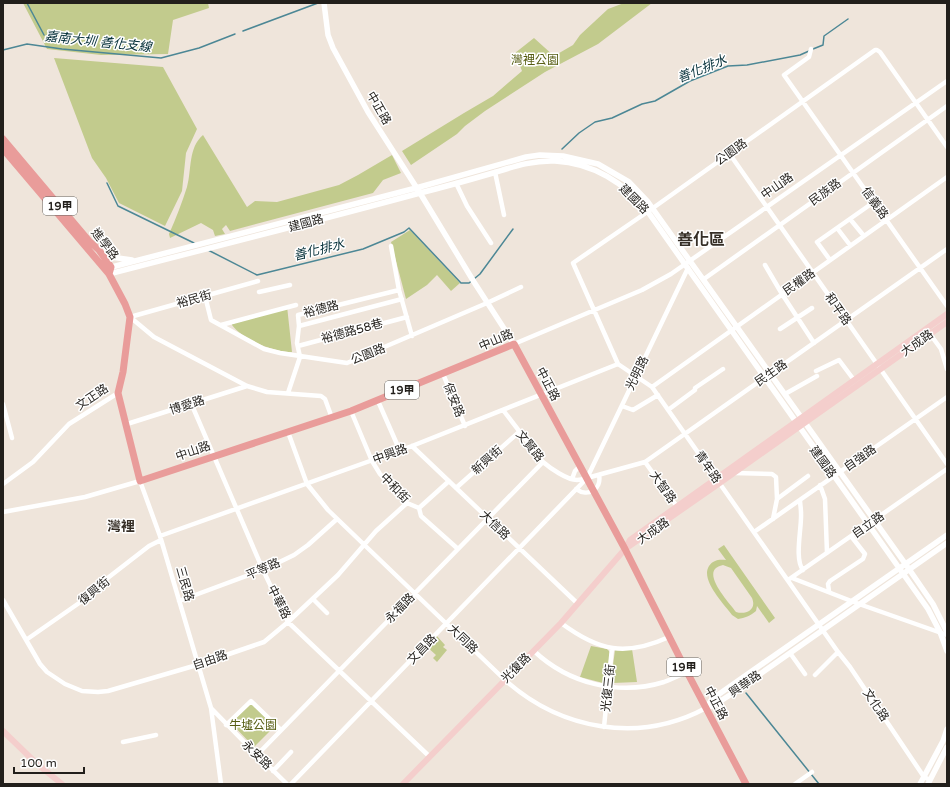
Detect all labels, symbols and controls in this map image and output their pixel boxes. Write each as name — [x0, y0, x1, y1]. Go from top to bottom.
water label: 嘉南大圳 善化支線 — [44, 28, 154, 56]
water label: 善化排水 — [675, 51, 730, 86]
park label: 灣裡公園 — [511, 53, 559, 67]
street label: 中正路 — [364, 89, 394, 127]
street label: 公園路 — [712, 136, 750, 168]
street label: 中山路 — [758, 170, 796, 202]
street label: 民族路 — [806, 176, 844, 208]
street label: 建國路 — [616, 181, 652, 217]
street label: 信義路 — [859, 184, 891, 222]
road number: 19甲 — [43, 197, 77, 215]
street label: 建國路 — [287, 212, 325, 234]
street label: 進學路 — [88, 226, 122, 262]
district label: 善化區 — [677, 230, 725, 250]
water label: 善化排水 — [292, 236, 347, 264]
street label: 民權路 — [780, 266, 818, 298]
street label: 裕民街 — [175, 288, 213, 310]
street label: 和平路 — [822, 290, 854, 328]
street label: 裕德路 — [302, 298, 340, 320]
street label: 裕德路58巷 — [320, 316, 384, 346]
street label: 中山路 — [477, 327, 515, 353]
street label: 大成路 — [898, 327, 936, 359]
street label: 公園路 — [349, 341, 387, 367]
street label: 光明路 — [623, 354, 651, 392]
street label: 民生路 — [752, 357, 790, 389]
street label: 中正路 — [533, 365, 563, 403]
street label: 文正路 — [73, 381, 111, 413]
road number: 19甲 — [385, 381, 419, 399]
street label: 保安路 — [441, 381, 467, 419]
street label: 博愛路 — [168, 393, 206, 417]
street label: 文賢路 — [513, 428, 547, 464]
street label: 中山路 — [174, 439, 212, 463]
street label: 中興路 — [371, 441, 409, 467]
street label: 自強路 — [841, 442, 879, 474]
street label: 新興街 — [469, 443, 505, 477]
street label: 建國路 — [807, 443, 839, 481]
street label: 青年路 — [692, 448, 724, 486]
street label: 大智路 — [647, 468, 679, 506]
street label: 中和街 — [377, 470, 413, 506]
street label: 大信路 — [477, 507, 513, 543]
street label: 自立路 — [849, 509, 887, 541]
street label: 大成路 — [634, 515, 672, 547]
district label: 灣裡 — [107, 518, 135, 535]
street label: 平等路 — [244, 556, 282, 582]
street label: 三民路 — [173, 565, 197, 603]
street label: 復興街 — [76, 574, 112, 608]
street label: 中華路 — [265, 583, 293, 621]
street label: 永福路 — [382, 590, 418, 626]
street label: 大同路 — [445, 621, 481, 657]
street label: 文昌路 — [404, 631, 440, 667]
street label: 自由路 — [191, 648, 229, 672]
street label: 光復路 — [498, 650, 534, 686]
road number: 19甲 — [667, 658, 701, 676]
street label: 光復三街 — [599, 663, 617, 713]
street label: 興華路 — [726, 668, 764, 700]
street label: 中正路 — [701, 684, 731, 722]
street label: 文化路 — [860, 686, 892, 724]
park label: 牛墟公園 — [229, 718, 277, 732]
street label: 永安路 — [239, 737, 275, 773]
scale bar — [14, 749, 84, 775]
text: 100 m — [20, 756, 57, 770]

